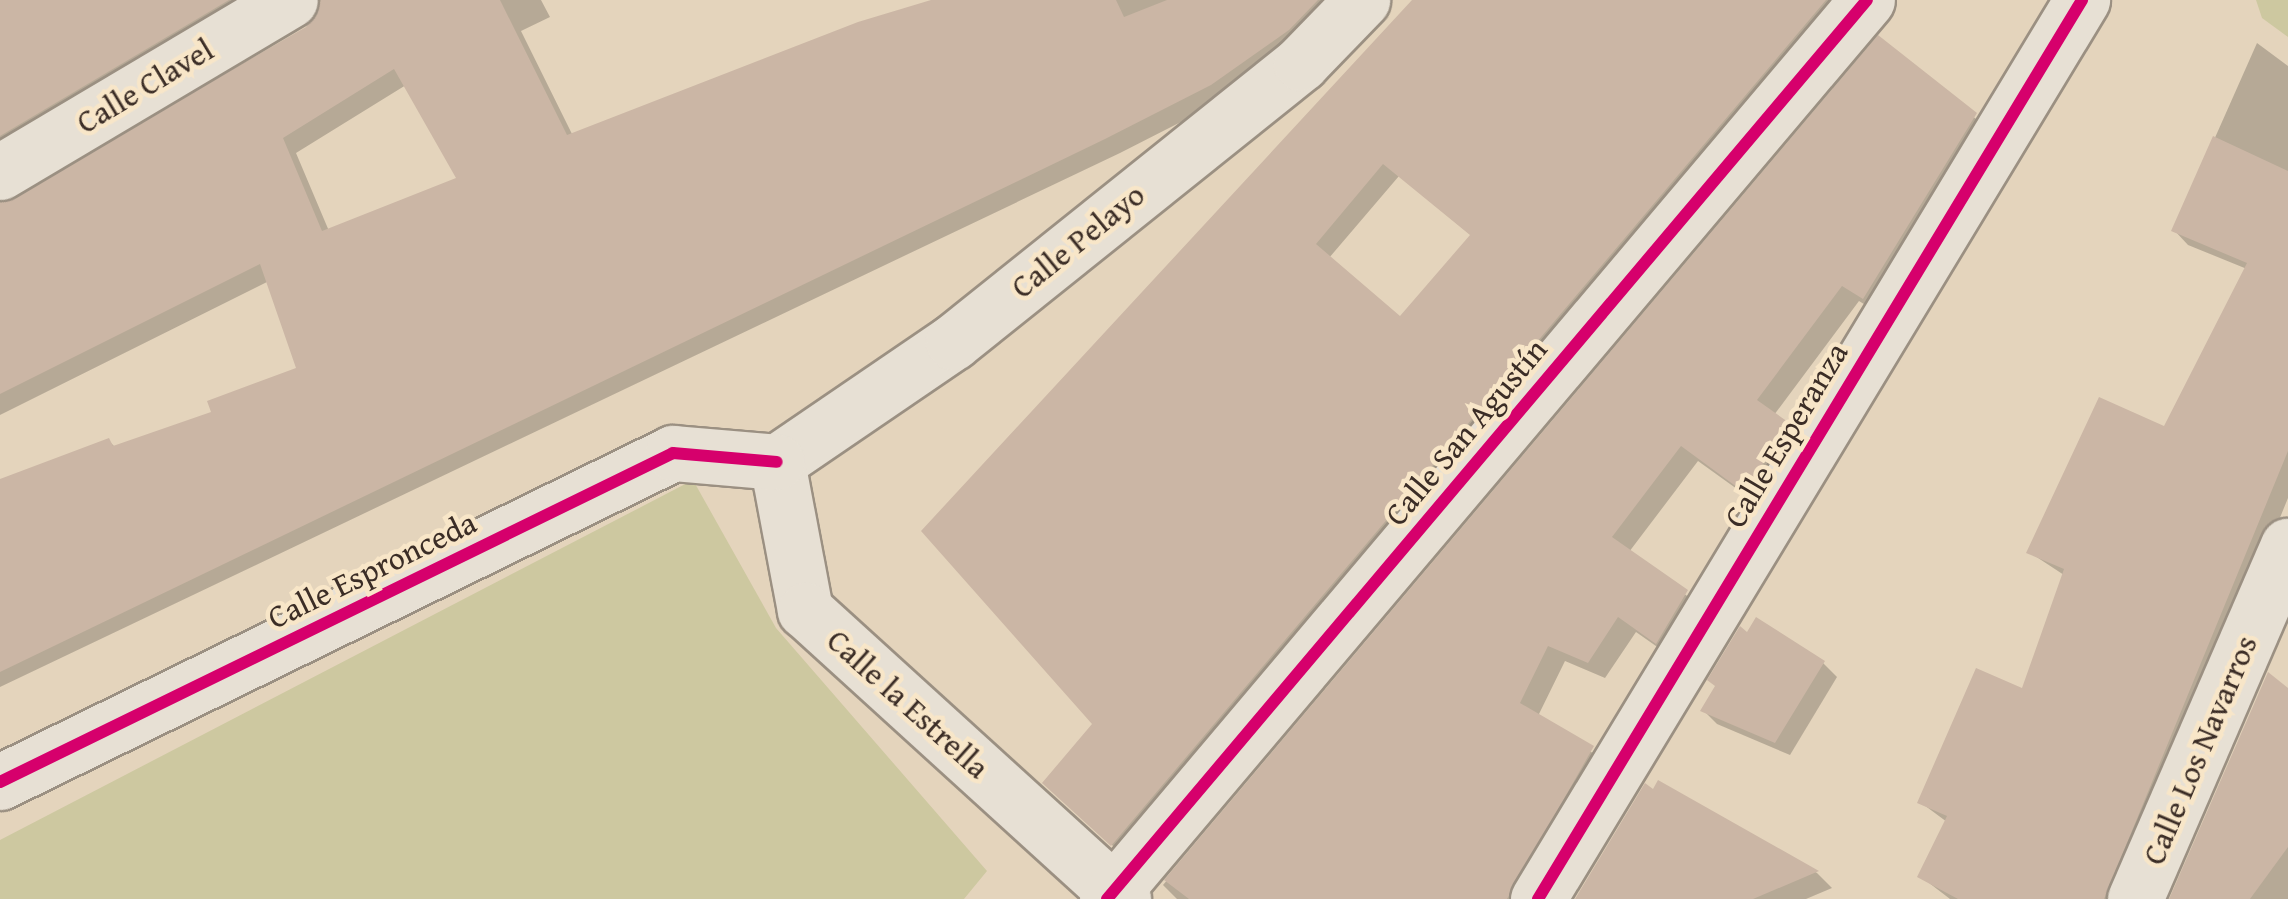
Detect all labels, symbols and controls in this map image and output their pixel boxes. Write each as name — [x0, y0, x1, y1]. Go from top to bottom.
street label: Calle Clavel — [70, 30, 220, 142]
street label: Calle Pelayo — [1004, 176, 1152, 306]
street label: Calle San Agustín — [1377, 331, 1555, 533]
street label: Calle Esperanza — [1716, 336, 1856, 534]
street label: Calle Espronceda — [262, 503, 482, 637]
street label: Calle la Estrella — [819, 621, 997, 787]
street label: Calle Los Navarros — [2134, 630, 2266, 870]

